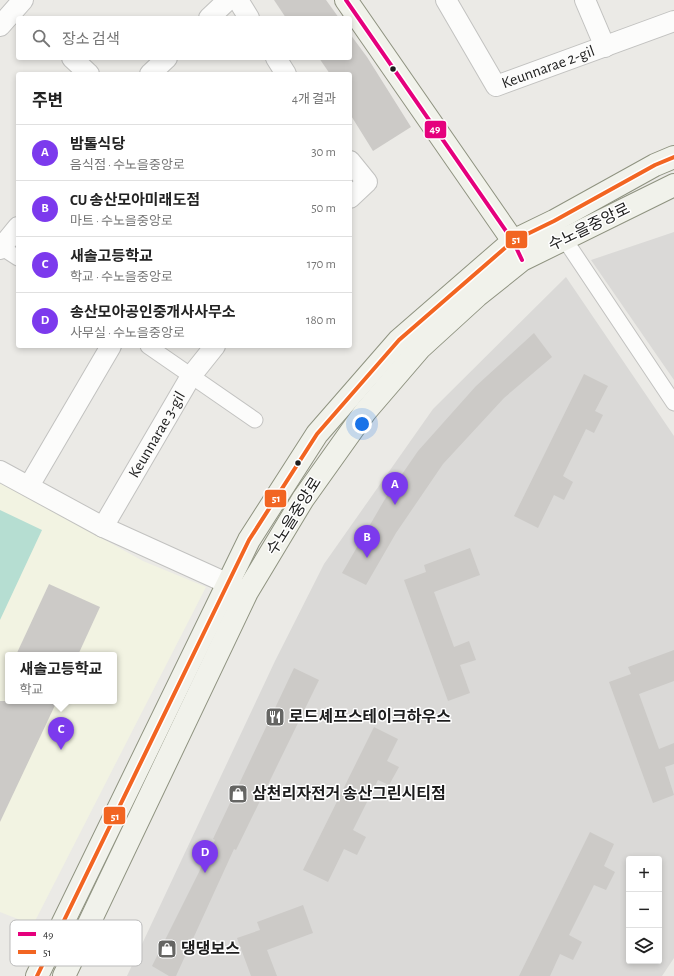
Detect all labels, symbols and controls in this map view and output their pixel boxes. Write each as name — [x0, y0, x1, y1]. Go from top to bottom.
search box — [16, 16, 352, 60]
icon: search — [30, 27, 52, 49]
text: 장소 검색 — [62, 32, 120, 47]
street label: Keunnarae 2-gil — [500, 43, 597, 91]
unlabelled marker — [388, 64, 398, 74]
text: 주변 — [32, 92, 63, 109]
text: 4개 결과 — [292, 93, 336, 106]
line badge: 49 — [424, 120, 447, 139]
text: 49 — [430, 124, 440, 135]
text: 밤톨식당 — [70, 137, 125, 152]
text: A — [41, 146, 49, 159]
text: 30 m — [311, 146, 336, 159]
text: 음식점 · 수노을중앙로 — [70, 159, 185, 172]
text: CU 송산모아미래도점 — [70, 193, 200, 208]
street label: 수노을중앙로 — [546, 200, 632, 254]
text: B — [41, 202, 49, 215]
text: 50 m — [311, 202, 336, 215]
text: 마트 · 수노을중앙로 — [70, 215, 173, 228]
line badge: 51 — [505, 230, 528, 249]
text: 51 — [512, 234, 520, 245]
text: 새솔고등학교 — [70, 249, 153, 264]
text: C — [42, 258, 48, 271]
text: 170 m — [307, 258, 336, 271]
text: 학교 · 수노을중앙로 — [70, 271, 173, 284]
text: 송산모아공인중개사사무소 — [70, 305, 236, 320]
text: D — [41, 314, 49, 327]
text: 180 m — [306, 314, 336, 327]
text: 사무실 · 수노을중앙로 — [70, 327, 185, 340]
street label: Keunnarae 3-gil — [126, 389, 188, 480]
your location — [352, 414, 372, 434]
unlabelled marker — [293, 458, 303, 468]
pin: A — [382, 472, 408, 505]
street label: 수노을중앙로 — [264, 474, 324, 558]
line badge: 51 — [264, 489, 287, 508]
text: 51 — [272, 493, 280, 504]
pin: B — [354, 525, 380, 558]
popup — [5, 652, 117, 704]
text: 새솔고등학교 — [20, 662, 102, 677]
text: 학교 — [20, 684, 44, 697]
restaurant icon: 로드셰프스테이크하우스 — [264, 706, 286, 728]
place label: 로드셰프스테이크하우스 — [289, 708, 451, 725]
pin: C — [48, 717, 74, 750]
shop icon: 삼천리자전거 송산그린시티점 — [227, 783, 249, 805]
place label: 삼천리자전거 송산그린시티점 — [252, 784, 446, 802]
line badge: 51 — [103, 806, 126, 825]
text: 51 — [111, 811, 119, 822]
pin: D — [192, 840, 218, 873]
map controls — [626, 856, 662, 964]
button: + — [626, 856, 662, 892]
button: − — [626, 892, 662, 928]
legend — [10, 920, 142, 966]
button: layers — [626, 928, 662, 964]
text: 49 — [43, 929, 53, 940]
shop icon: 댕댕보스 — [156, 938, 178, 960]
place label: 댕댕보스 — [181, 940, 240, 957]
text: 51 — [43, 947, 51, 958]

